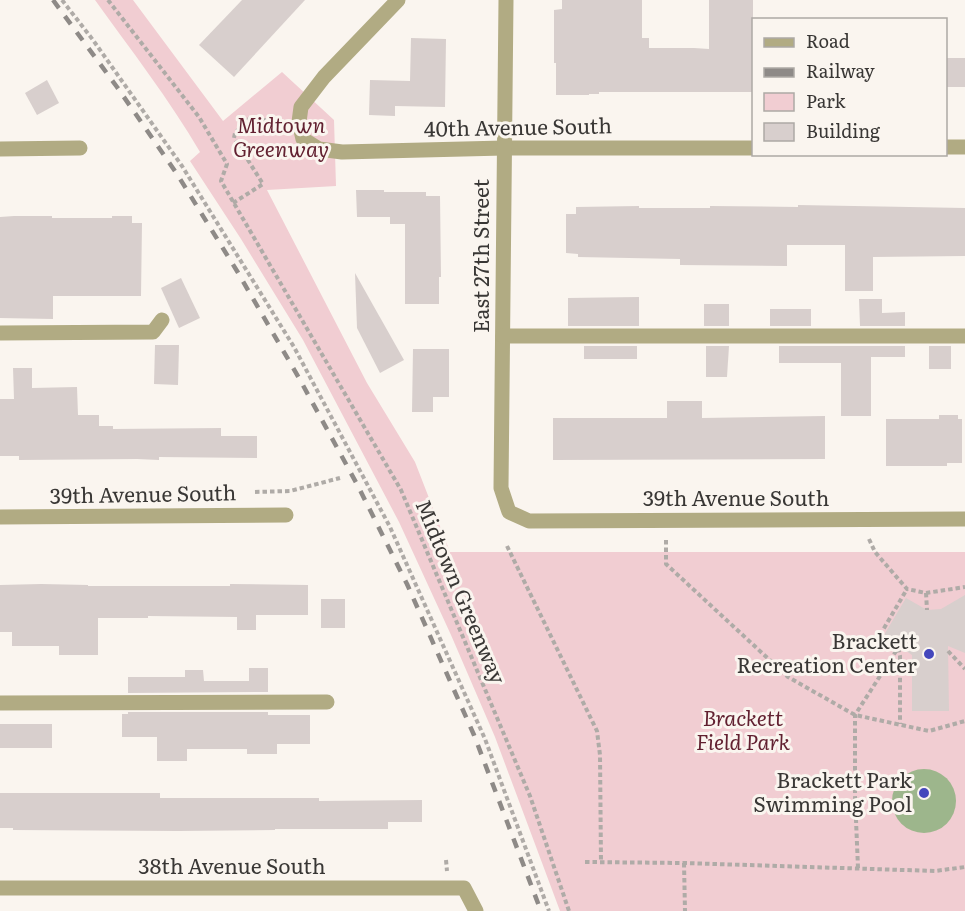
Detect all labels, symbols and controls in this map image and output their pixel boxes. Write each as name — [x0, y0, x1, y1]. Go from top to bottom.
legend — [752, 18, 947, 156]
text: Road — [806, 27, 850, 54]
text: Railway — [806, 57, 875, 84]
text: Park — [806, 87, 847, 114]
park label: Midtown Greenway — [233, 108, 329, 163]
street label: 40th Avenue South — [424, 108, 612, 143]
text: Building — [806, 117, 881, 144]
street label: East 27th Street — [464, 178, 495, 333]
street label: 39th Avenue South — [49, 475, 237, 510]
street label: 39th Avenue South — [643, 481, 829, 512]
street label: Midtown Greenway — [409, 494, 515, 689]
place label: Brackett Recreation Center — [736, 624, 918, 679]
marker: Brackett Recreation Center — [922, 647, 936, 661]
park label: Brackett Field Park — [696, 701, 791, 756]
place label: Brackett Park Swimming Pool — [753, 763, 912, 818]
marker: Brackett Park Swimming Pool — [917, 786, 931, 800]
street label: 38th Avenue South — [138, 849, 326, 880]

